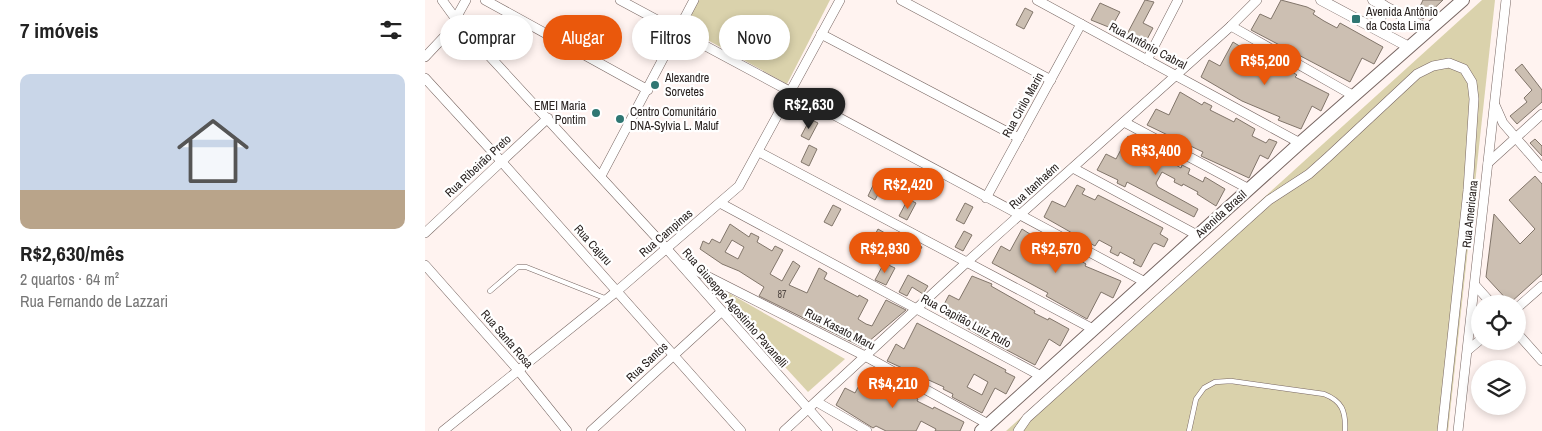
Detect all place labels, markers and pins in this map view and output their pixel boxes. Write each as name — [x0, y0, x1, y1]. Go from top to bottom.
place label: Avenida Antônio da Costa Lima — [1365, 4, 1438, 34]
marker: Avenida Antônio da Costa Lima — [1350, 13, 1362, 25]
pin: R$5,200 — [1219, 44, 1311, 86]
place label: Alexandre Sorvetes — [664, 70, 709, 100]
marker: Alexandre Sorvetes — [649, 79, 661, 91]
pin: R$2,630 — [763, 88, 855, 130]
place label: EMEI Maria Pontim — [534, 98, 587, 128]
place label: Centro Comunitário DNA-Sylvia L. Maluf — [630, 104, 719, 134]
marker: EMEI Maria Pontim — [590, 107, 602, 119]
marker: Centro Comunitário DNA-Sylvia L. Maluf — [614, 113, 626, 125]
pin: R$3,400 — [1110, 134, 1202, 176]
pin: R$2,420 — [862, 168, 954, 210]
pin: R$2,930 — [839, 232, 931, 274]
pin: R$2,570 — [1010, 232, 1102, 274]
pin: R$4,210 — [847, 366, 939, 409]

